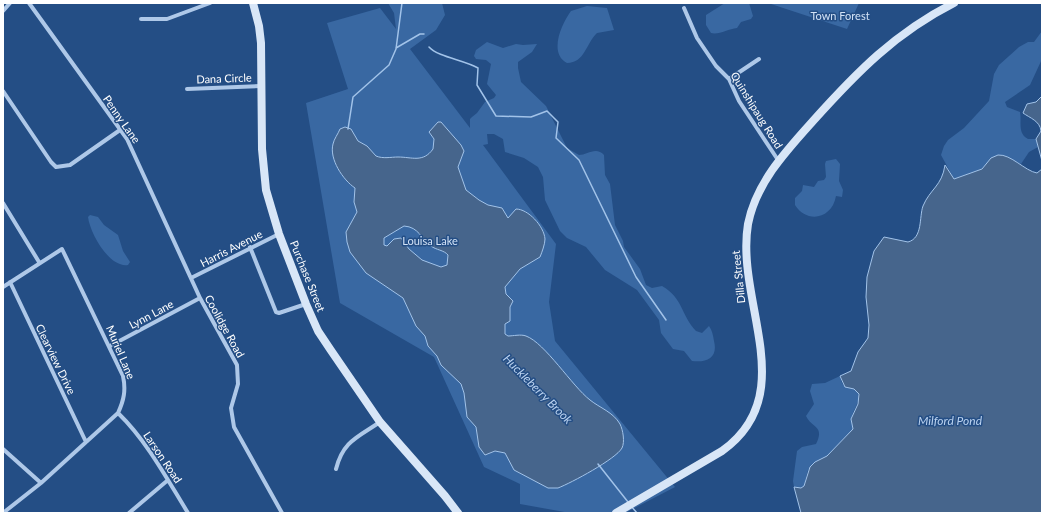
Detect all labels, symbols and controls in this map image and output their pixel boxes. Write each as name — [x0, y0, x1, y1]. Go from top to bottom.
park label: Town Forest — [810, 9, 870, 22]
street label: Quinshipaug Road — [728, 69, 786, 151]
street label: Dana Circle — [196, 71, 252, 85]
street label: Penny Lane — [101, 93, 143, 146]
street label: Harris Avenue — [198, 227, 264, 269]
park label: Louisa Lake — [402, 234, 458, 247]
street label: Purchase Street — [288, 238, 328, 314]
street label: Dilla Street — [729, 250, 747, 304]
street label: Coolidge Road — [202, 292, 248, 360]
street label: Lynn Lane — [127, 297, 176, 331]
street label: Clearview Drive — [33, 322, 79, 397]
street label: Muriel Lane — [104, 323, 138, 381]
water label: Huckleberry Brook — [500, 351, 576, 427]
water label: Milford Pond — [918, 413, 983, 428]
street label: Larson Road — [141, 429, 185, 485]

